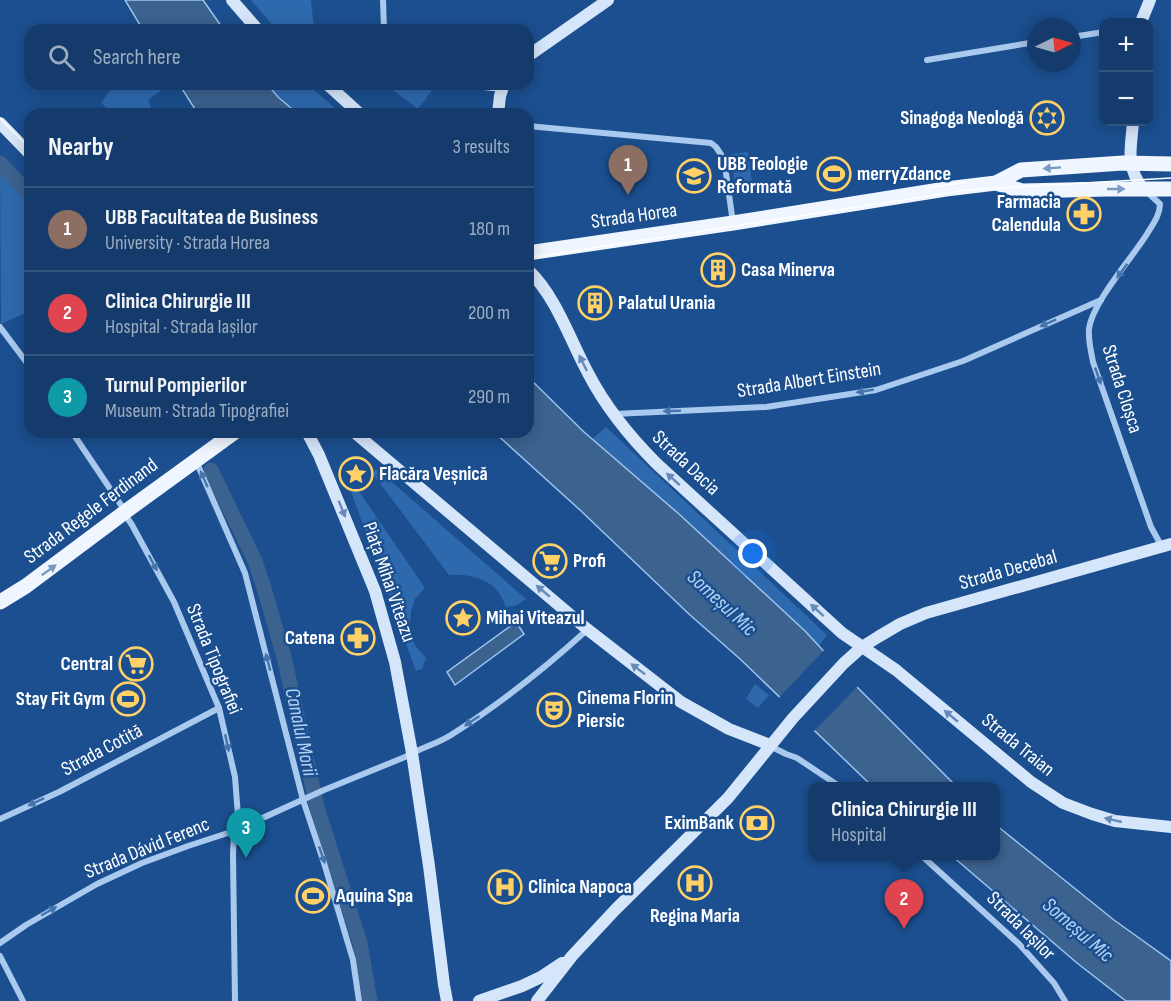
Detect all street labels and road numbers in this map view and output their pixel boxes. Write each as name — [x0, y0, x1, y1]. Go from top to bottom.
street label: Strada Horea — [589, 198, 679, 234]
street label: Strada Cloșca — [1096, 342, 1148, 436]
street label: Strada Albert Einstein — [735, 357, 883, 403]
street label: Strada Dacia — [647, 426, 725, 500]
street label: Strada Regele Ferdinand — [20, 453, 162, 569]
street label: Piața Mihai Viteazu — [357, 519, 421, 645]
street label: Strada Decebal — [956, 545, 1060, 595]
street label: Strada Tipografiei — [181, 600, 247, 718]
street label: Strada Traian — [977, 708, 1059, 782]
street label: Strada Cotită — [57, 719, 147, 781]
street label: Strada Dávid Ferenc — [81, 812, 213, 884]
street label: Strada Iașilor — [982, 887, 1061, 966]

